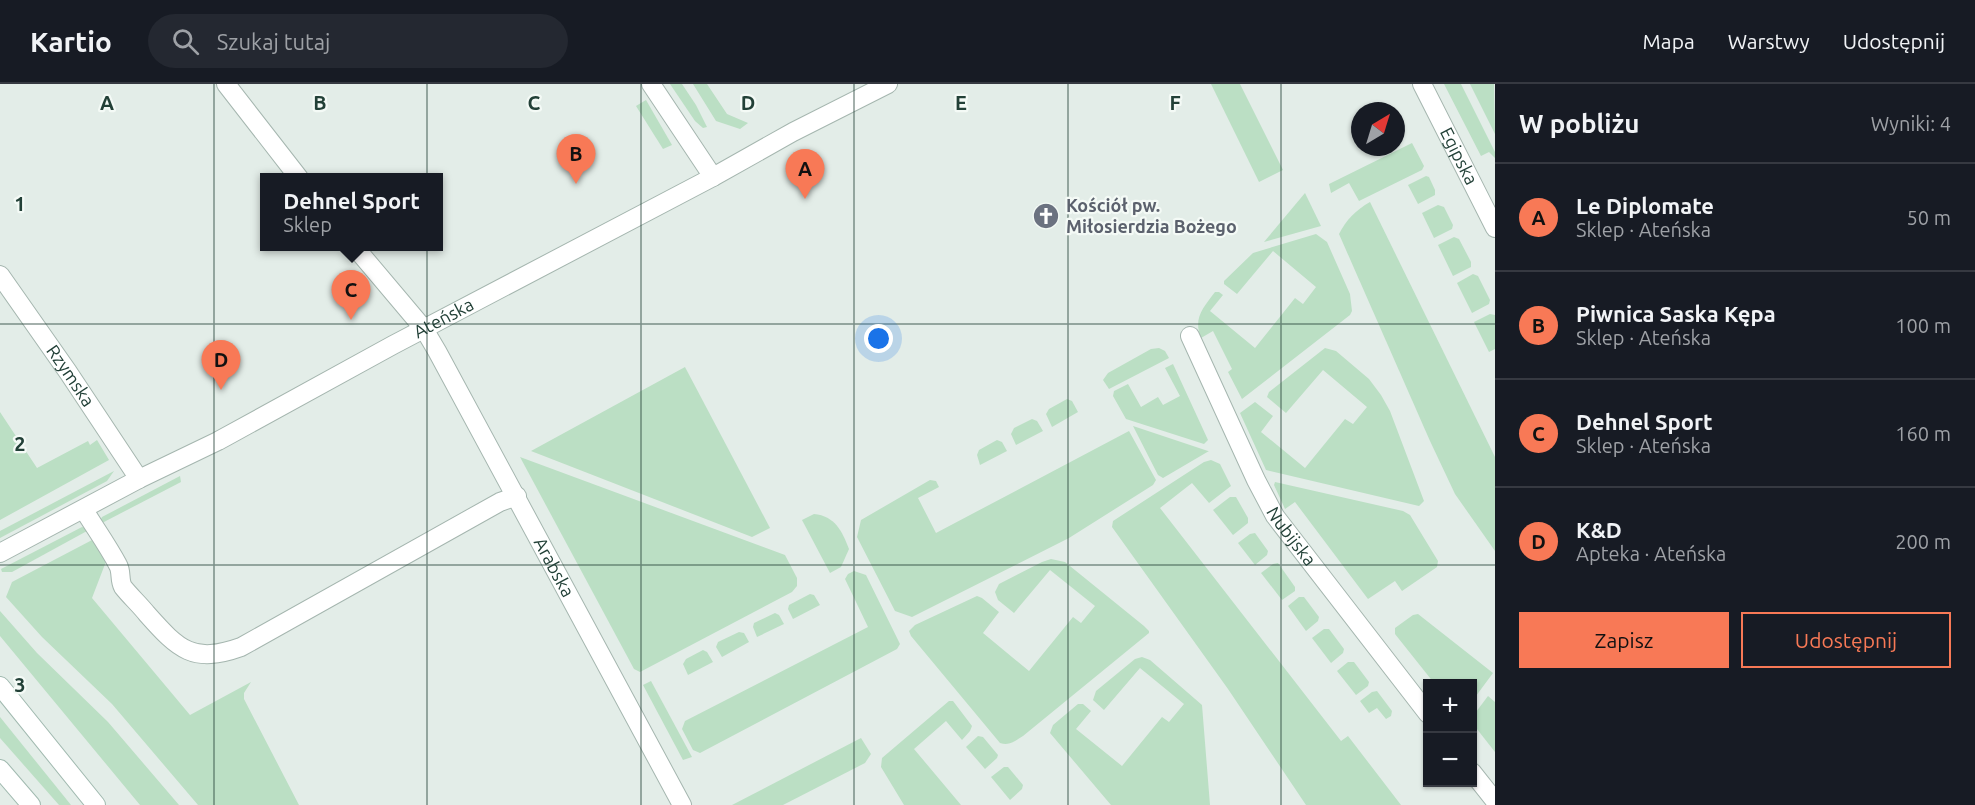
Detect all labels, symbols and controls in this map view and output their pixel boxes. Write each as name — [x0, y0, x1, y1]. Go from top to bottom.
search box — [148, 14, 568, 68]
icon: search — [169, 25, 202, 58]
text: Kartio — [30, 26, 112, 57]
text: Szukaj tutaj — [217, 29, 330, 54]
text: Mapa — [1643, 29, 1695, 53]
text: Warstwy — [1728, 29, 1810, 53]
text: Udostępnij — [1843, 29, 1945, 53]
text: A — [100, 91, 114, 114]
text: B — [313, 91, 327, 114]
text: C — [528, 91, 541, 114]
text: D — [741, 91, 755, 114]
text: E — [955, 91, 967, 114]
text: F — [1169, 91, 1181, 114]
north arrow — [1351, 102, 1405, 156]
text: W pobliżu — [1519, 109, 1640, 138]
text: Wyniki: 4 — [1871, 112, 1951, 135]
street label: Egipska — [1437, 124, 1482, 188]
pin: B — [556, 135, 596, 184]
pin: A — [786, 150, 824, 199]
popup — [260, 173, 443, 251]
text: Dehnel Sport — [283, 188, 420, 213]
text: 1 — [14, 192, 26, 215]
text: Le Diplomate — [1576, 193, 1714, 218]
place label: Kościół pw. Miłosierdzia Bożego — [1066, 195, 1237, 236]
church icon: Kościół pw. Miłosierdzia Bożego — [1031, 201, 1061, 231]
text: A — [1531, 206, 1546, 229]
text: 50 m — [1907, 206, 1951, 229]
text: Sklep — [283, 213, 332, 236]
text: Sklep · Ateńska — [1576, 218, 1711, 241]
pin: C — [332, 270, 370, 320]
street label: Ateńska — [410, 294, 477, 341]
text: Piwnica Saska Kępa — [1576, 301, 1776, 326]
text: B — [1532, 314, 1545, 337]
text: 100 m — [1895, 314, 1951, 337]
your location — [864, 324, 893, 353]
text: Sklep · Ateńska — [1576, 326, 1711, 349]
pin: D — [202, 340, 240, 390]
street label: Rzymska — [43, 341, 99, 410]
text: Dehnel Sport — [1576, 409, 1712, 434]
text: C — [1532, 422, 1545, 445]
text: 160 m — [1895, 422, 1951, 445]
text: 2 — [14, 432, 26, 455]
text: Sklep · Ateńska — [1576, 434, 1711, 457]
street label: Nubijska — [1263, 503, 1321, 569]
text: K&D — [1576, 517, 1622, 542]
text: D — [1531, 530, 1546, 553]
text: 200 m — [1895, 530, 1951, 553]
street label: Arabska — [531, 534, 579, 600]
text: Apteka · Ateńska — [1576, 542, 1726, 565]
button: Zapisz — [1519, 612, 1729, 668]
button: Udostępnij — [1741, 612, 1951, 668]
text: 3 — [14, 673, 26, 696]
map controls — [1423, 679, 1477, 787]
button: + — [1423, 679, 1477, 733]
button: − — [1423, 733, 1477, 787]

